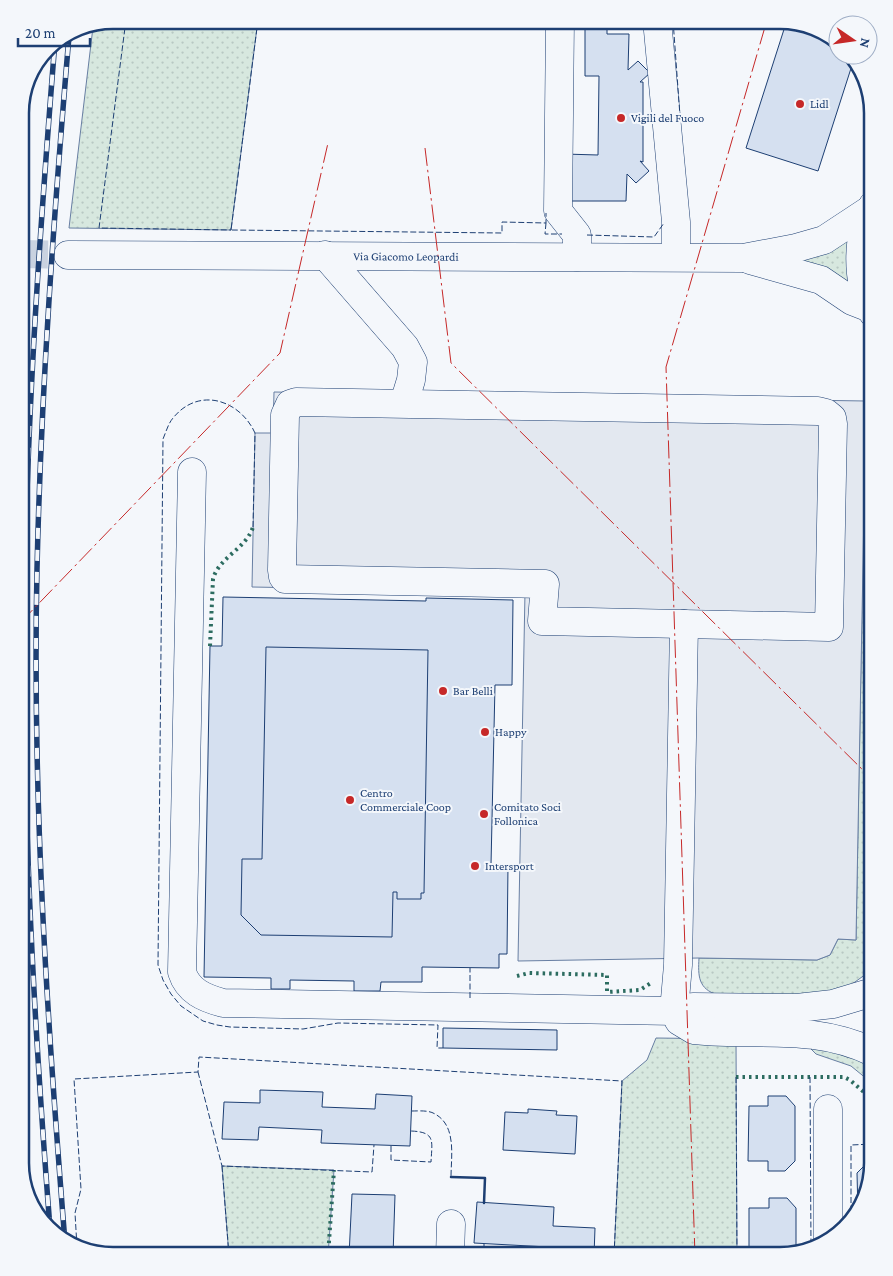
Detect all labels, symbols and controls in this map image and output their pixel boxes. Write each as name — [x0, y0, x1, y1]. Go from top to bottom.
scale bar — [18, 15, 90, 47]
north arrow — [828, 15, 878, 65]
text: 20 m — [25, 25, 56, 41]
text: N — [857, 36, 875, 50]
place label: Lidl — [810, 97, 829, 111]
marker: Lidl — [794, 98, 806, 110]
place label: Vigili del Fuoco — [631, 111, 704, 125]
marker: Vigili del Fuoco — [615, 112, 627, 124]
street label: Via Giacomo Leopardi — [353, 249, 459, 264]
place label: Bar Belli — [453, 684, 493, 698]
marker: Bar Belli — [437, 685, 449, 697]
place label: Happy — [495, 725, 527, 739]
marker: Happy — [479, 726, 491, 738]
place label: Centro Commerciale Coop — [360, 786, 451, 814]
marker: Centro Commerciale Coop — [344, 794, 356, 806]
place label: Comitato Soci Follonica — [494, 800, 561, 828]
marker: Comitato Soci Follonica — [478, 808, 490, 820]
place label: Intersport — [485, 859, 535, 873]
marker: Intersport — [469, 860, 481, 872]

